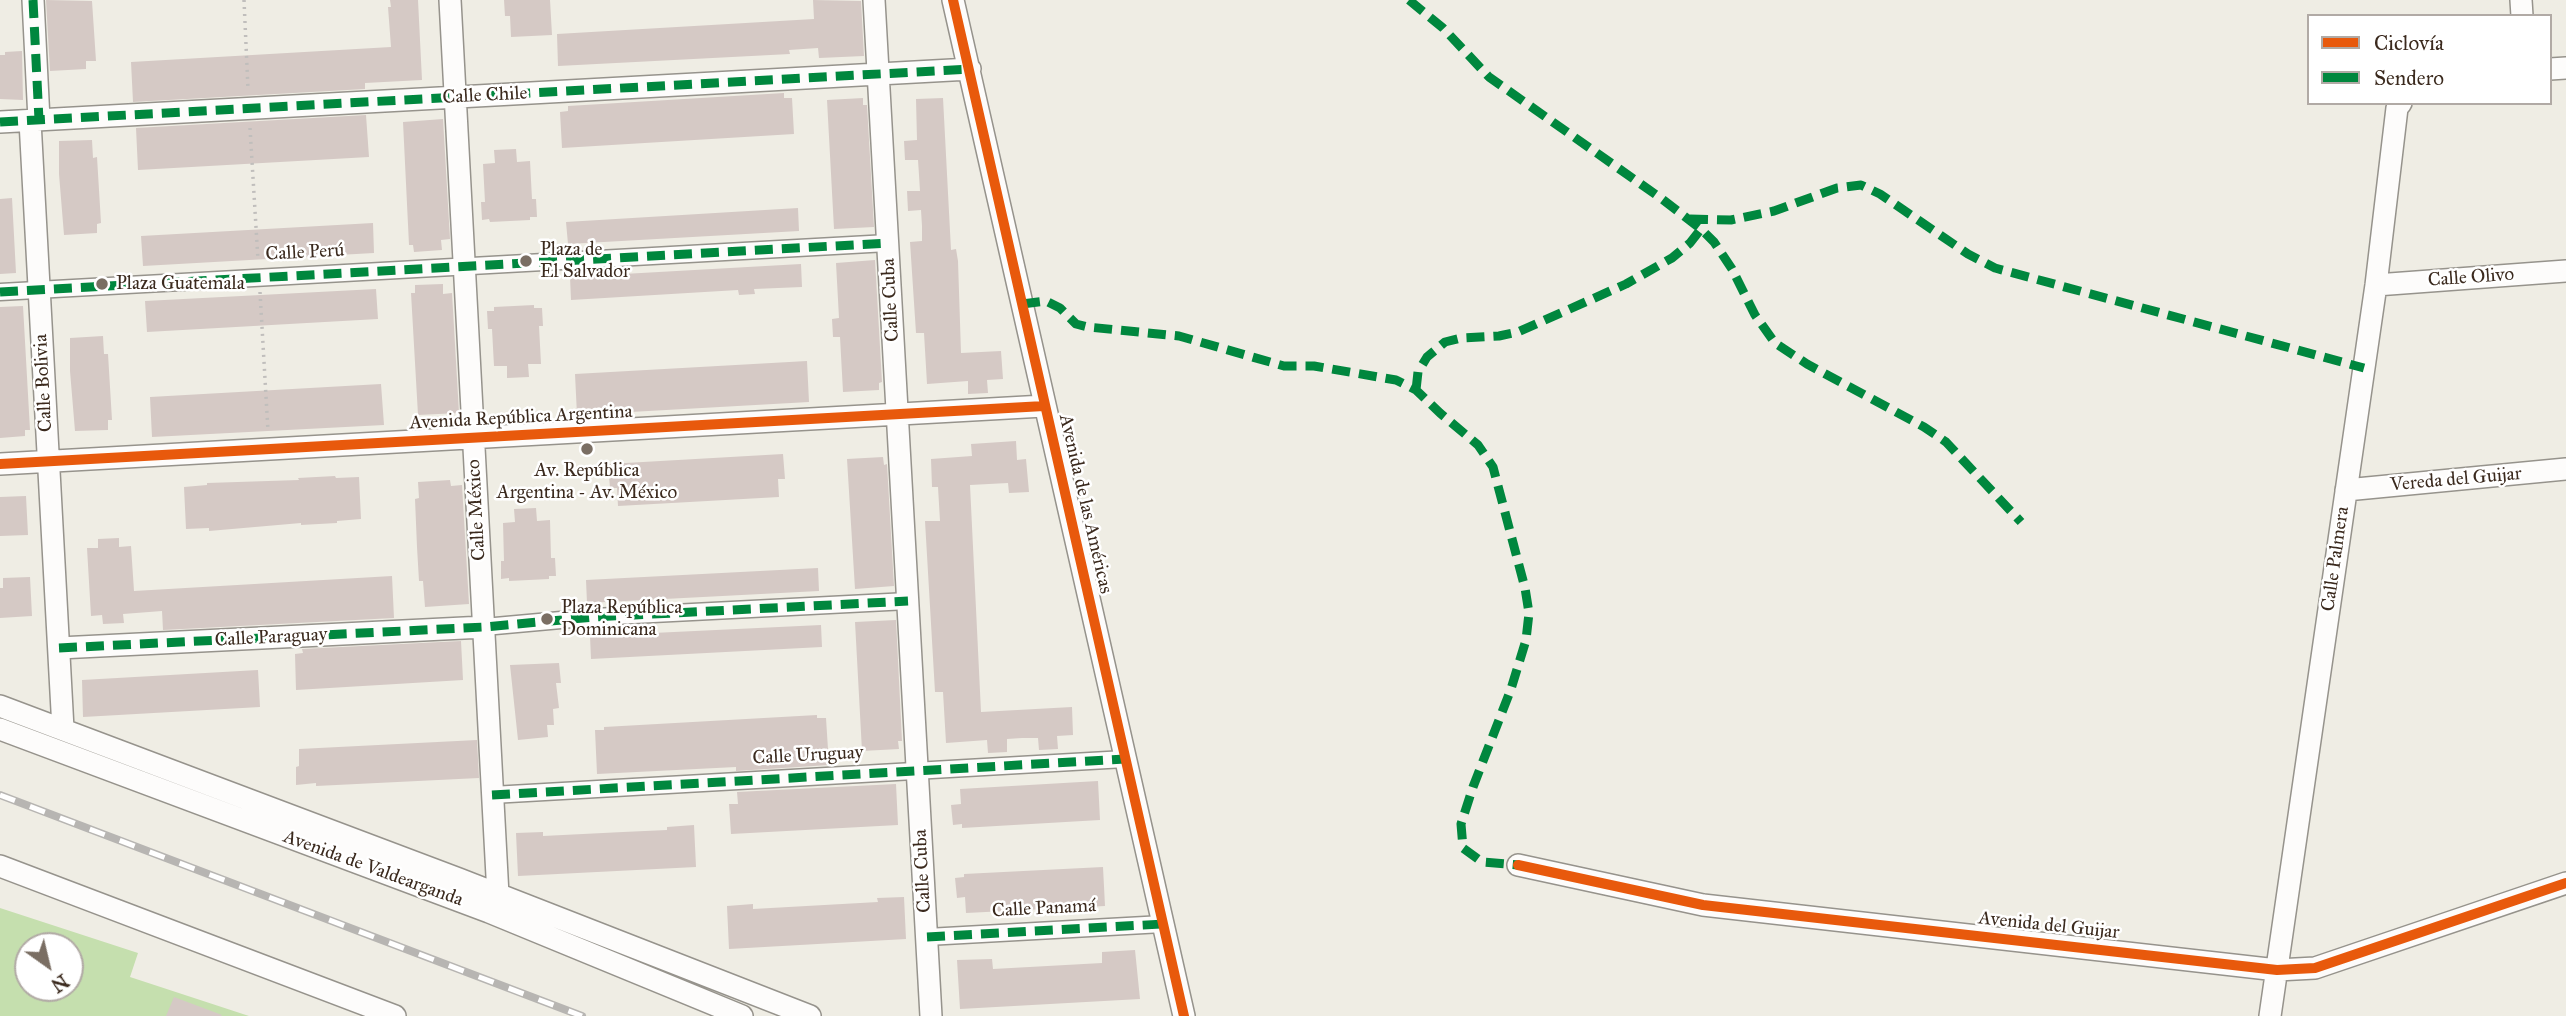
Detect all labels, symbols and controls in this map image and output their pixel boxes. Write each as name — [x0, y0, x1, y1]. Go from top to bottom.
legend — [2307, 14, 2552, 105]
text: Ciclovía — [2374, 30, 2444, 56]
text: Sendero — [2374, 65, 2444, 91]
street label: Calle Chile — [442, 82, 528, 110]
place label: Plaza de El Salvador — [540, 239, 630, 283]
street label: Calle Perú — [265, 240, 345, 266]
marker: Plaza de El Salvador — [518, 253, 534, 269]
street label: Calle Cuba — [877, 258, 905, 342]
street label: Calle Olivo — [2427, 264, 2515, 292]
place label: Plaza Guatemala — [116, 273, 245, 295]
marker: Plaza Guatemala — [94, 276, 110, 292]
street label: Calle Bolivia — [30, 333, 58, 433]
street label: Avenida República Argentina — [409, 401, 633, 435]
street label: Avenida de las Américas — [1053, 412, 1117, 596]
marker: Av. República Argentina - Av. México — [579, 441, 595, 457]
street label: Calle México — [463, 459, 491, 561]
place label: Av. República Argentina - Av. México — [497, 460, 677, 504]
street label: Vereda del Guijar — [2389, 463, 2523, 497]
street label: Calle Palmera — [2317, 505, 2355, 613]
place label: Plaza República Dominicana — [561, 597, 682, 641]
marker: Plaza República Dominicana — [539, 611, 555, 627]
street label: Calle Paraguay — [214, 624, 328, 652]
street label: Calle Uruguay — [752, 742, 864, 770]
street label: Avenida de Valdearganda — [280, 826, 466, 912]
street label: Calle Cuba — [909, 829, 937, 913]
street label: Calle Panamá — [991, 895, 1097, 923]
street label: Avenida del Guijar — [1977, 907, 2121, 945]
north arrow — [14, 932, 84, 1002]
text: N — [47, 969, 73, 997]

